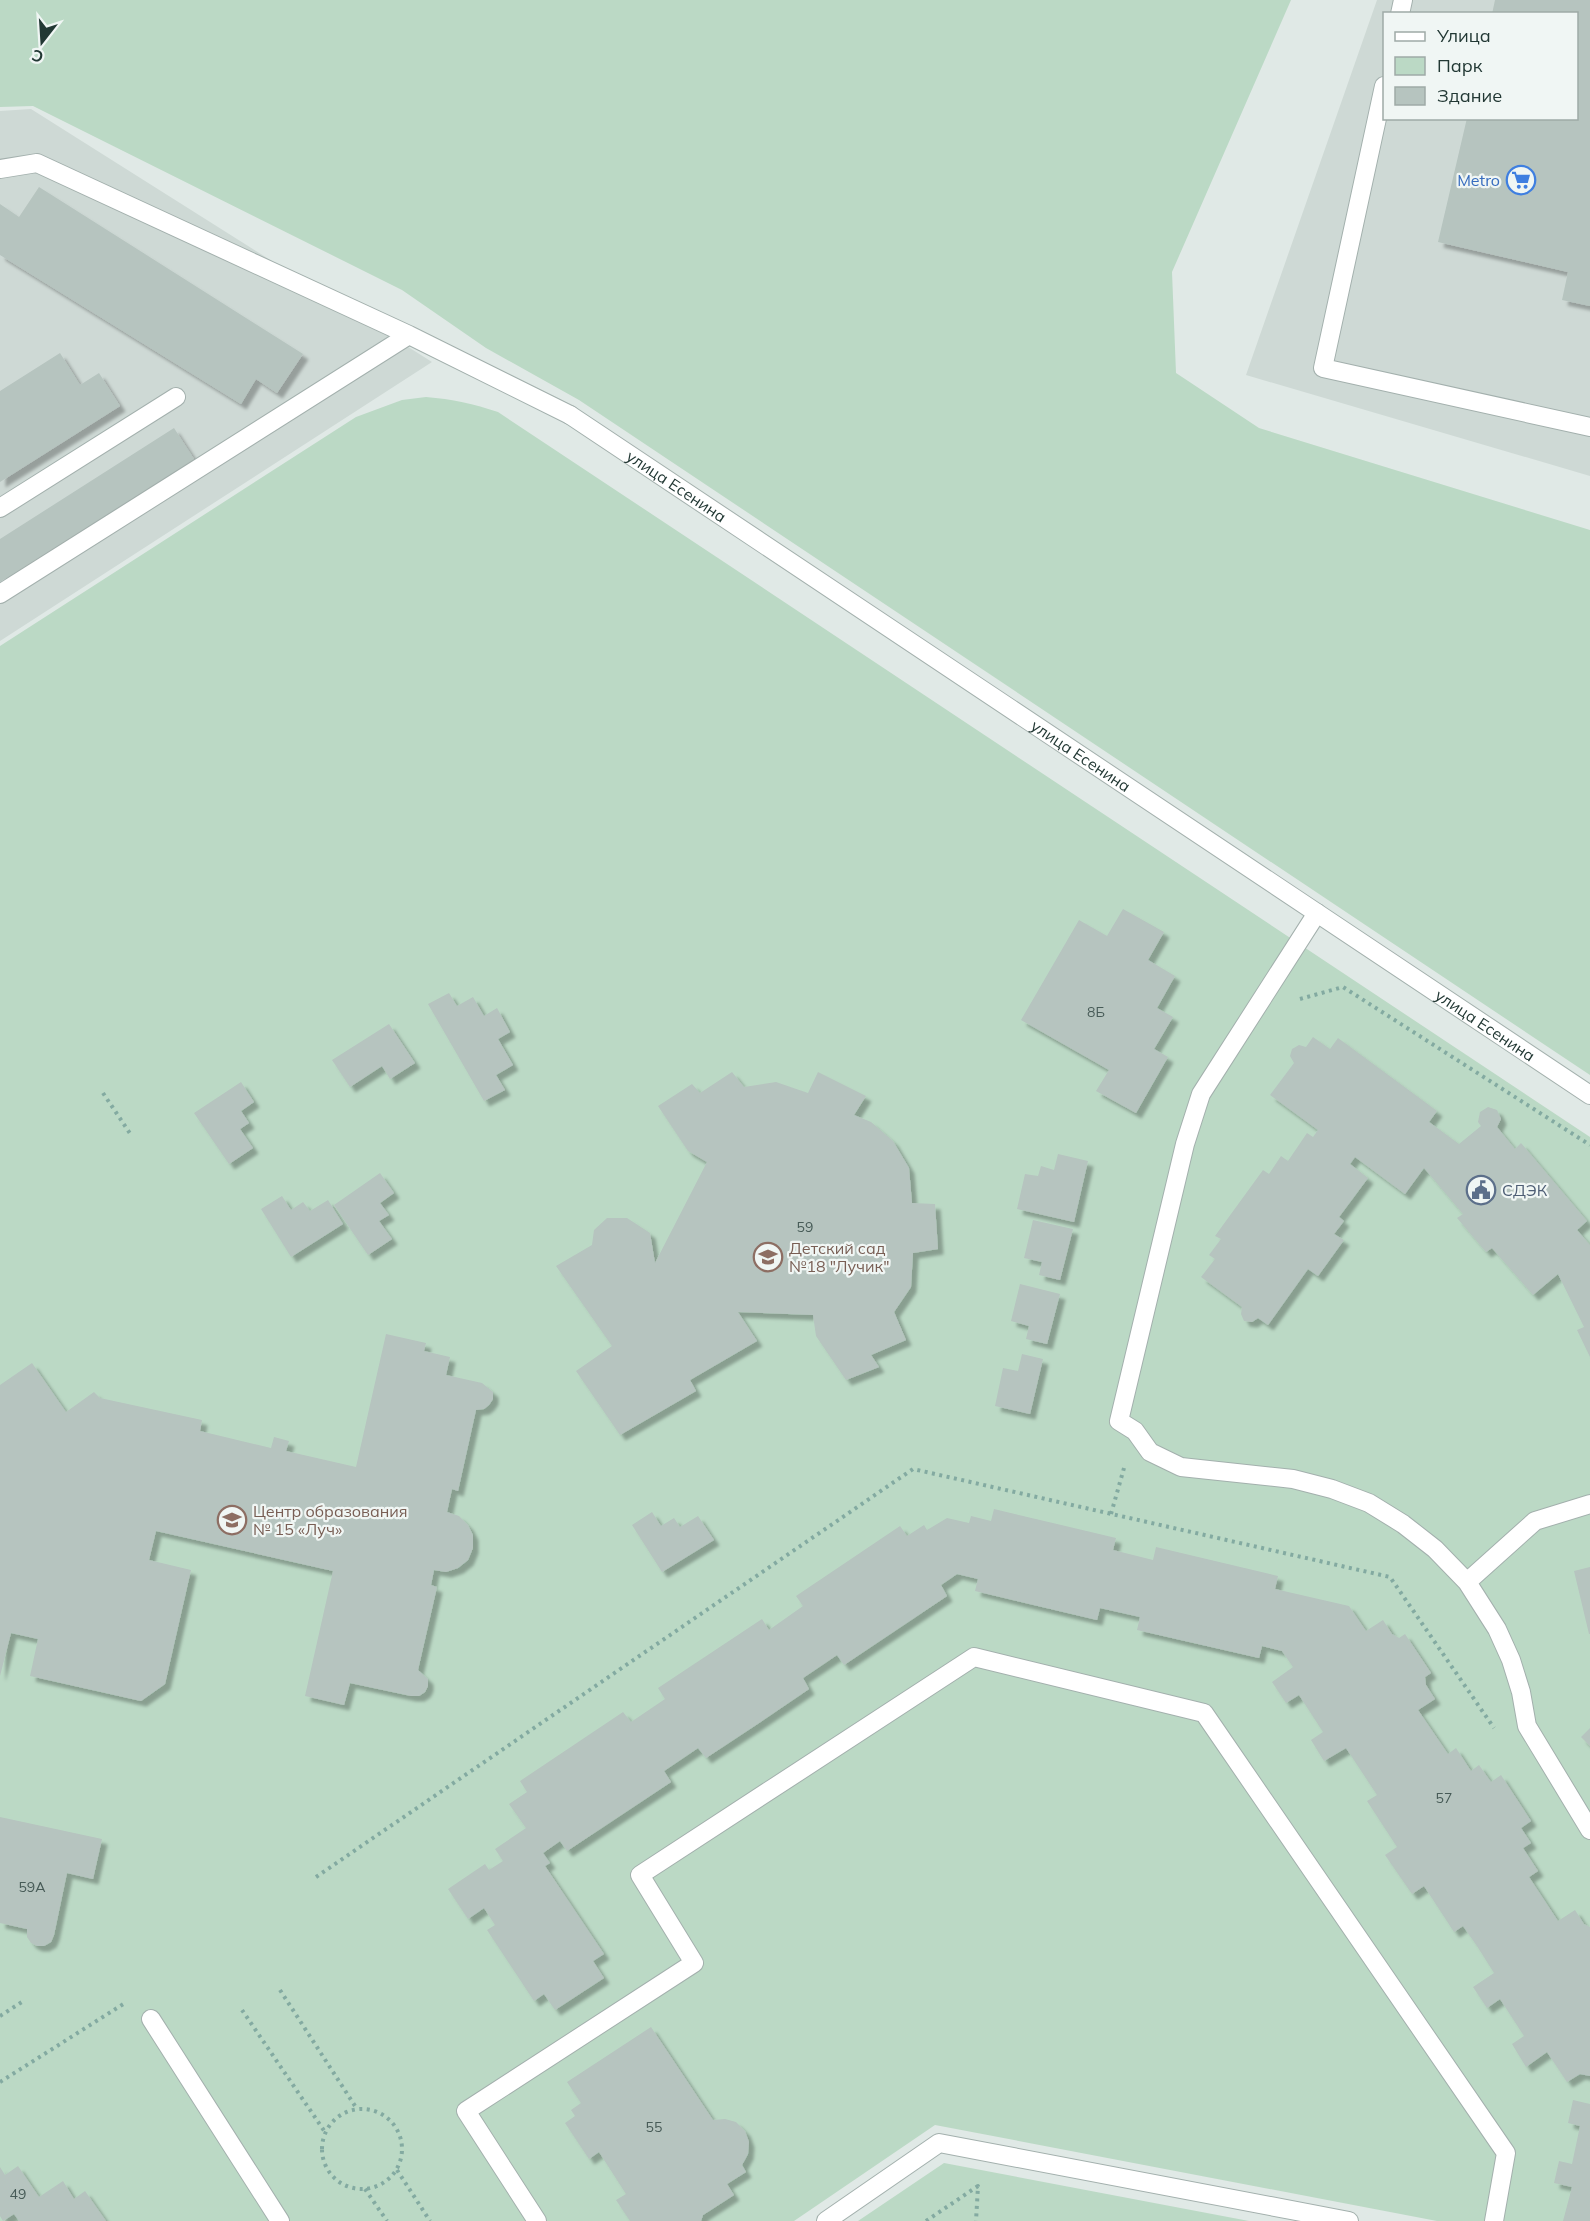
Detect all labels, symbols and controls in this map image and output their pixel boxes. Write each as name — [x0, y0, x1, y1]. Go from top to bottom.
north arrow — [12, 12, 72, 72]
legend — [1383, 12, 1578, 120]
text: Улица — [1436, 24, 1491, 47]
text: С — [29, 45, 46, 68]
text: Парк — [1437, 54, 1483, 77]
text: Здание — [1437, 84, 1502, 107]
supermarket icon: Metro — [1505, 164, 1537, 196]
place label: Metro — [1457, 170, 1500, 190]
street label: улица Есенина — [623, 446, 730, 526]
street label: улица Есенина — [1027, 715, 1135, 796]
street label: улица Есенина — [1432, 985, 1539, 1066]
house number: 8Б — [1087, 1003, 1105, 1021]
public building icon: СДЭК — [1465, 1174, 1497, 1206]
place label: СДЭК — [1502, 1180, 1548, 1200]
house number: 59 — [797, 1218, 813, 1236]
place label: Детский сад №18 "Лучик" — [789, 1238, 889, 1276]
school or university icon: Детский сад №18 "Лучик" — [752, 1241, 784, 1273]
place label: Центр образования № 15 «Луч» — [253, 1501, 408, 1539]
school or university icon: Центр образования № 15 «Луч» — [216, 1504, 248, 1536]
house number: 57 — [1436, 1789, 1452, 1807]
house number: 59А — [18, 1878, 46, 1896]
house number: 55 — [646, 2118, 662, 2136]
house number: 49 — [10, 2185, 26, 2203]

